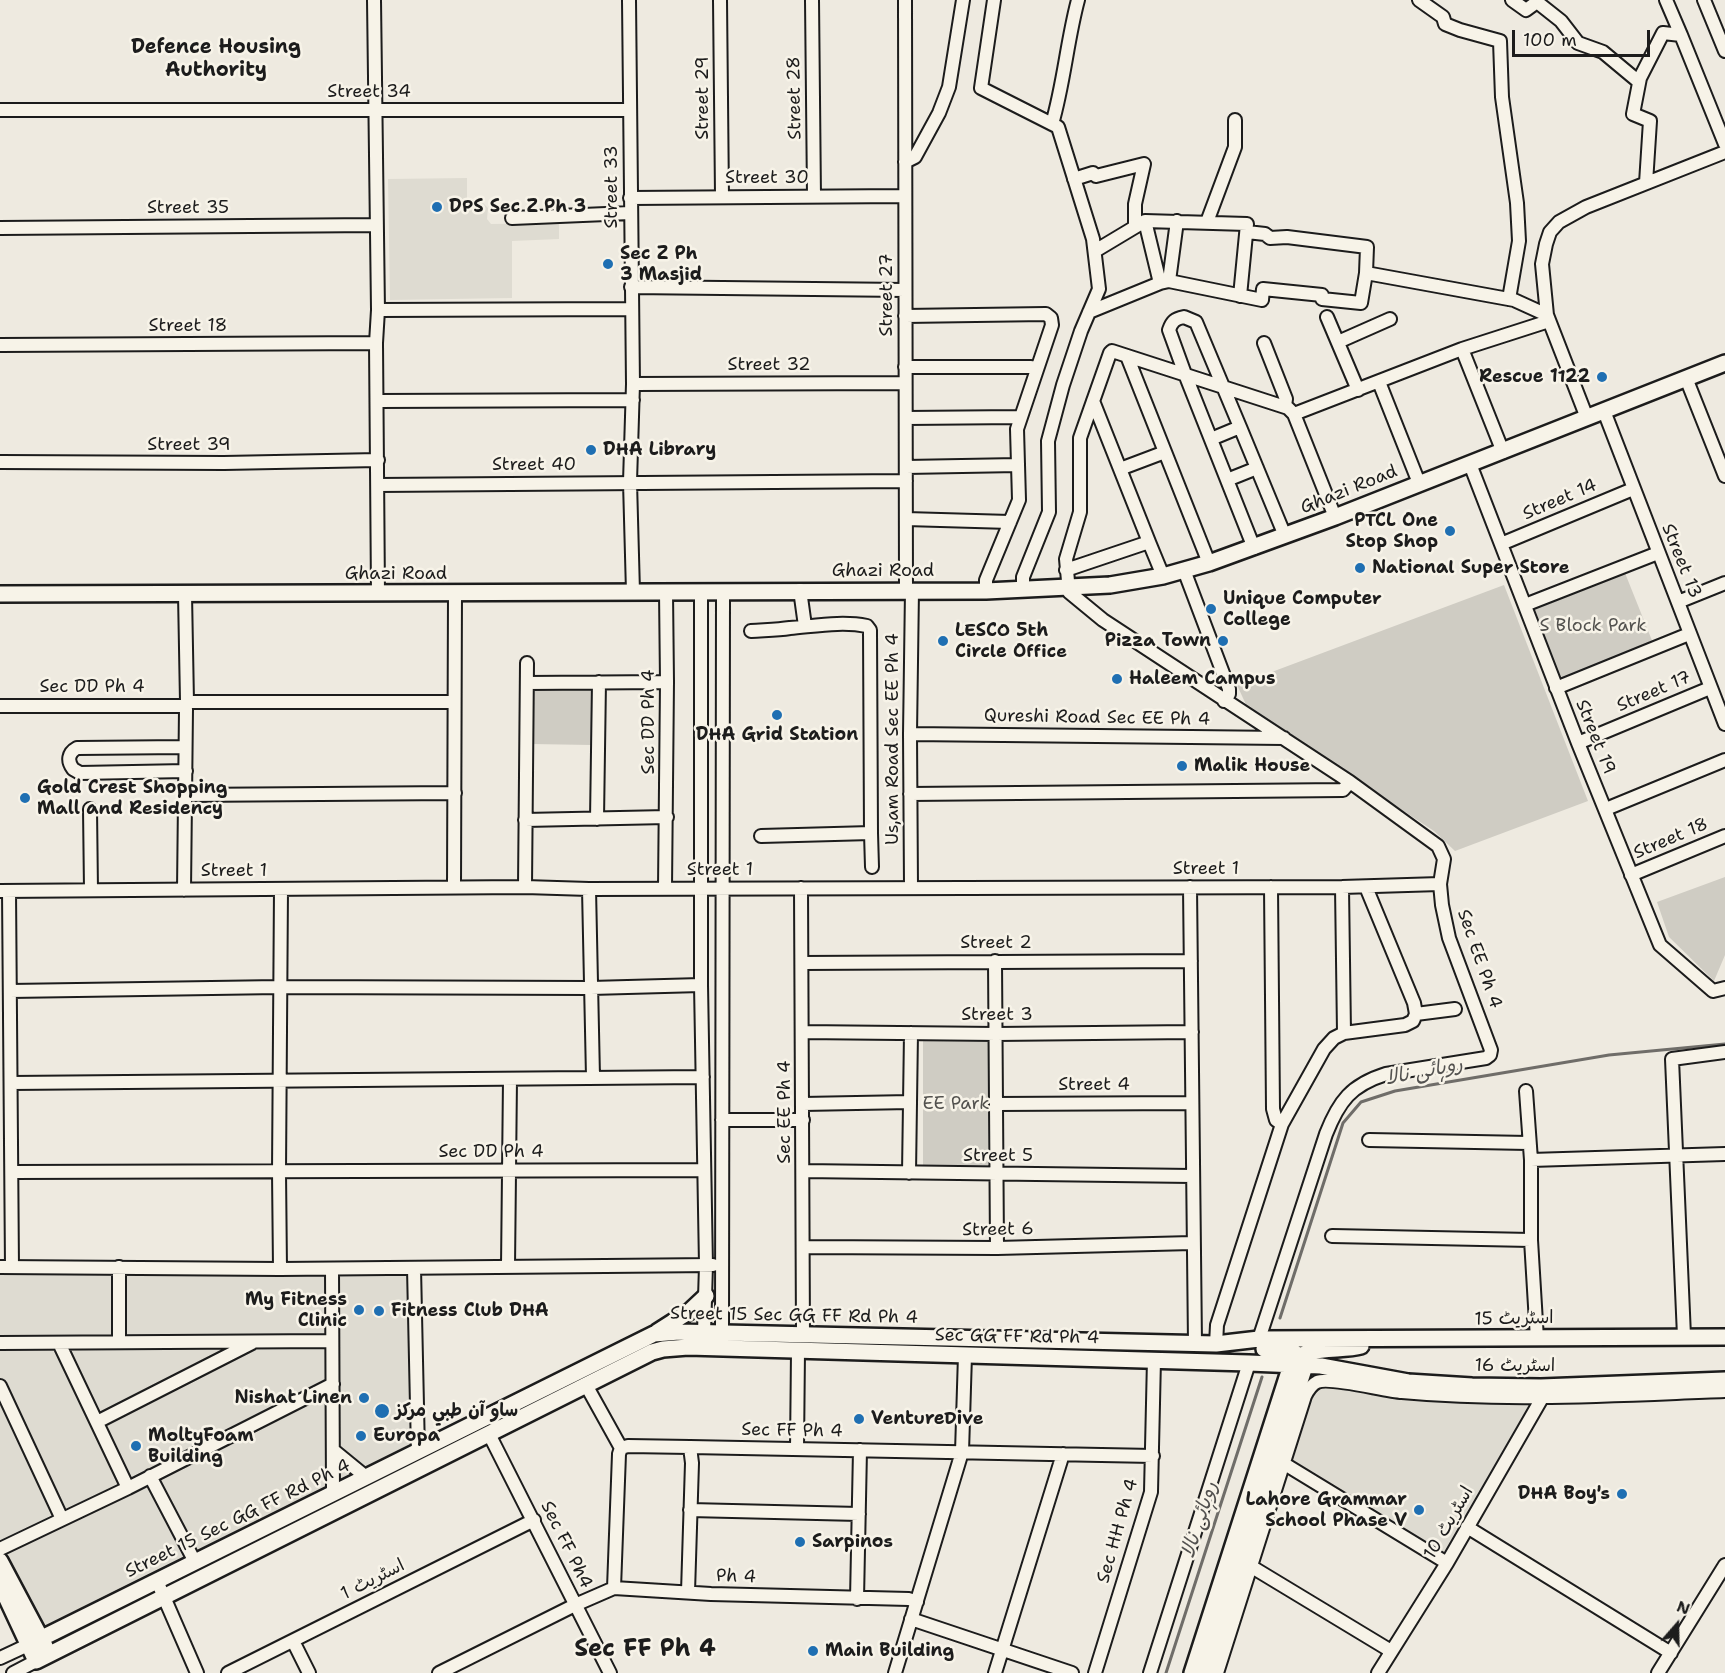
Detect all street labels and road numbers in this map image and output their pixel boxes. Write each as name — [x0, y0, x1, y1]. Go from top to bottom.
street label: Street 29 — [692, 56, 714, 140]
street label: Street 28 — [783, 56, 807, 140]
street label: Street 34 — [327, 81, 411, 103]
street label: Street 33 — [601, 145, 623, 229]
street label: Street 30 — [725, 167, 809, 189]
street label: Street 35 — [147, 197, 229, 219]
street label: Street 27 — [876, 254, 898, 336]
street label: Street 18 — [149, 315, 227, 337]
street label: Street 32 — [727, 354, 811, 376]
street label: Street 39 — [147, 434, 231, 456]
street label: Street 40 — [492, 454, 576, 476]
street label: Ghazi Road — [1297, 461, 1401, 519]
street label: Street 14 — [1520, 475, 1600, 525]
street label: Street 13 — [1656, 521, 1706, 601]
street label: Ghazi Road — [832, 560, 934, 582]
street label: Ghazi Road — [345, 563, 447, 585]
street label: Us,am Road Sec EE Ph 4 — [882, 633, 904, 845]
street label: Street 17 — [1614, 667, 1694, 717]
street label: Sec DD Ph 4 — [638, 669, 660, 775]
street label: Sec DD Ph 4 — [39, 676, 145, 698]
street label: Street 19 — [1570, 697, 1620, 777]
street label: Qureshi Road Sec EE Ph 4 — [984, 705, 1210, 731]
street label: Street 18 — [1630, 814, 1712, 864]
street label: Street 1 — [1173, 858, 1239, 880]
street label: Street 1 — [687, 859, 753, 881]
street label: Street 1 — [201, 860, 267, 882]
street label: Sec EE Ph 4 — [1452, 907, 1506, 1011]
street label: Street 2 — [960, 932, 1032, 954]
street label: Street 3 — [961, 1004, 1033, 1026]
street label: Sec EE Ph 4 — [774, 1060, 796, 1164]
street label: Street 4 — [1058, 1074, 1130, 1096]
street label: Sec DD Ph 4 — [438, 1141, 544, 1163]
street label: Street 5 — [963, 1145, 1033, 1167]
street label: Street 6 — [962, 1219, 1034, 1241]
street label: Street 15 Sec GG FF Rd Ph 4 — [670, 1303, 918, 1329]
street label: اسٹریٹ 15 — [1474, 1308, 1554, 1330]
street label: Sec GG FF Rd Ph 4 — [935, 1325, 1099, 1349]
street label: اسٹریٹ 16 — [1475, 1355, 1555, 1377]
street label: Sec FF Ph 4 — [741, 1419, 843, 1443]
street label: Street 15 Sec GG FF Rd Ph 4 — [122, 1455, 354, 1583]
street label: Sec HH Ph 4 — [1093, 1476, 1143, 1586]
street label: اسٹریٹ 10 — [1419, 1483, 1479, 1563]
street label: Sec FF Ph4 — [536, 1498, 596, 1592]
street label: اسٹریٹ 1 — [338, 1555, 408, 1605]
street label: Ph 4 — [716, 1566, 756, 1588]

